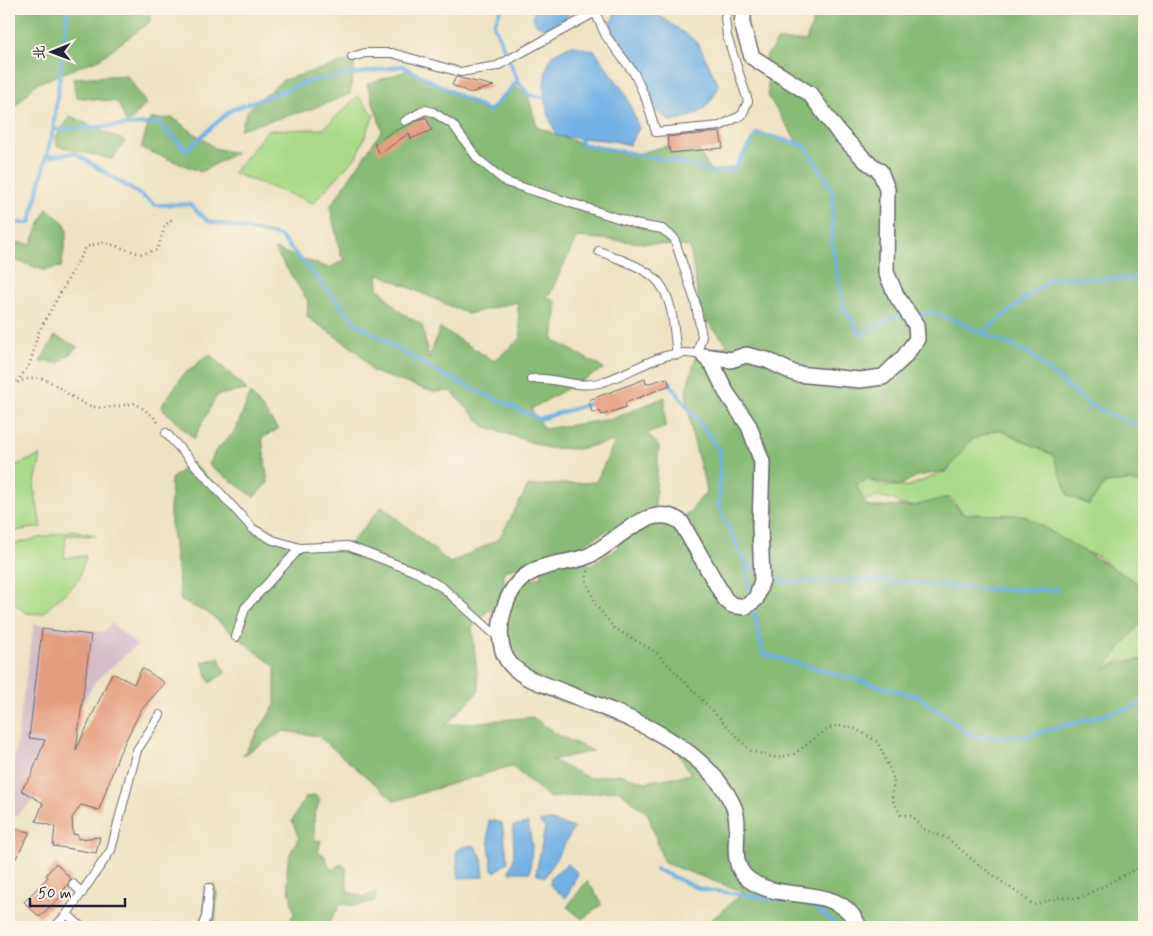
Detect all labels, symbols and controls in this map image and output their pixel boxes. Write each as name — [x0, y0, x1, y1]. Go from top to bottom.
north arrow — [28, 28, 78, 78]
text: 北 — [31, 45, 49, 59]
scale bar — [30, 876, 125, 908]
text: 50 m — [38, 884, 72, 904]

